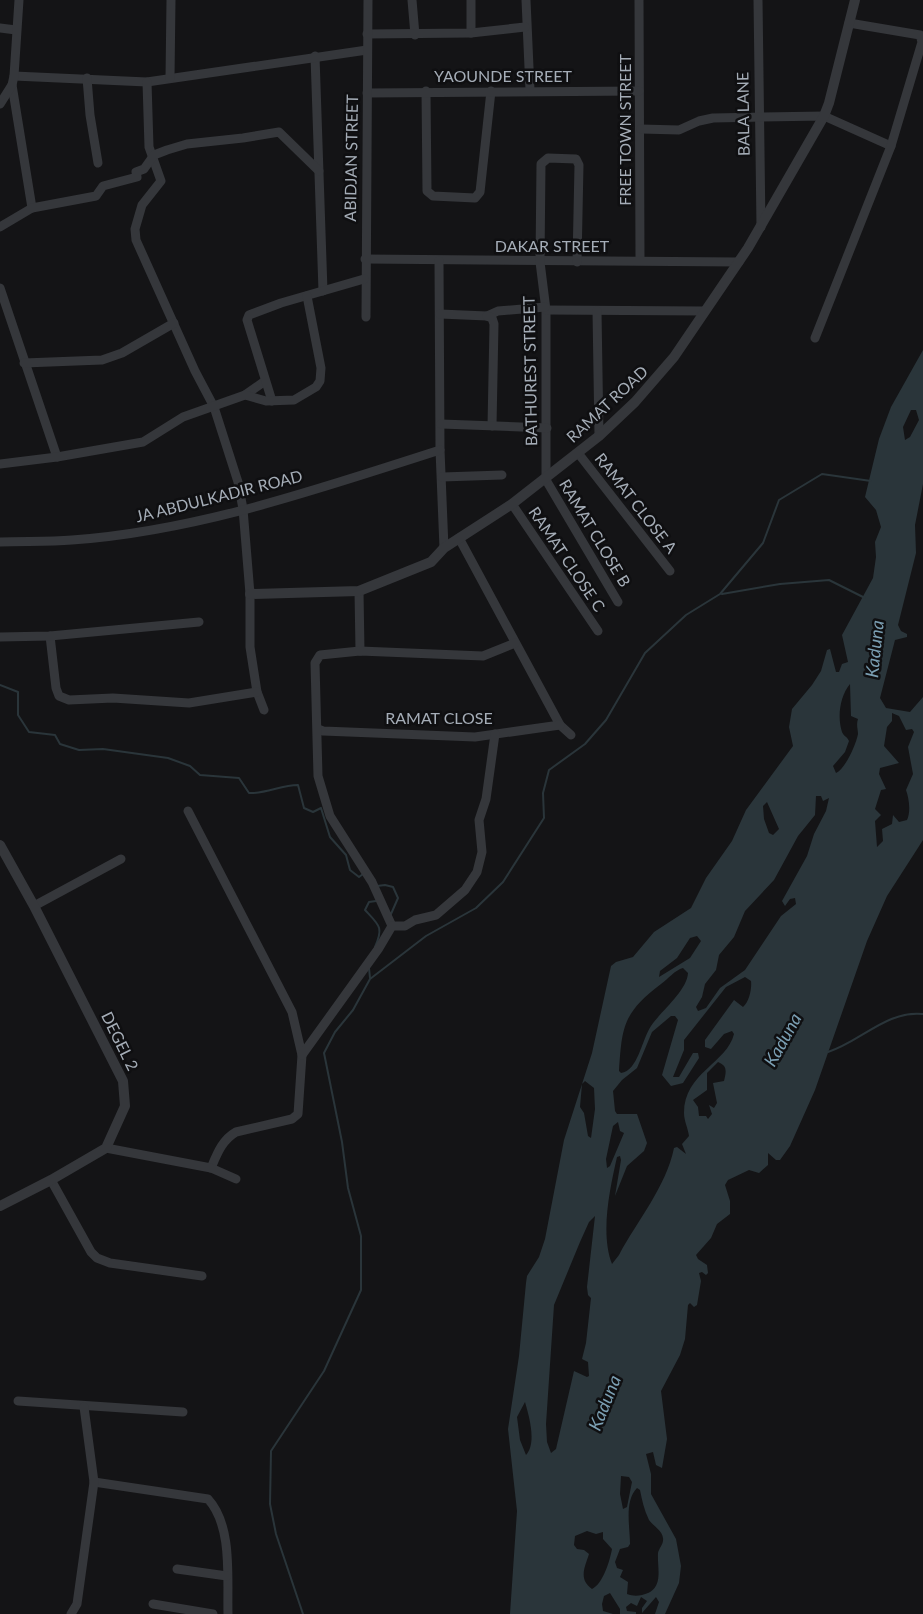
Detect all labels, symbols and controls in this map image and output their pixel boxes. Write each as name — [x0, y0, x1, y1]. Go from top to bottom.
street label: FREE TOWN STREET — [615, 54, 634, 206]
street label: YAOUNDE STREET — [434, 66, 572, 85]
street label: BALA LANE — [732, 72, 753, 156]
street label: ABIDJAN STREET — [340, 94, 361, 222]
street label: DAKAR STREET — [495, 236, 610, 255]
street label: BATHUREST STREET — [519, 295, 540, 446]
street label: RAMAT ROAD — [562, 361, 651, 446]
street label: RAMAT CLOSE A — [591, 449, 682, 557]
street label: JA ABDULKADIR ROAD — [133, 466, 304, 525]
street label: RAMAT CLOSE B — [556, 476, 635, 590]
street label: RAMAT CLOSE C — [525, 503, 610, 615]
water label: Kaduna — [860, 619, 888, 679]
street label: RAMAT CLOSE — [385, 708, 493, 727]
street label: DEGEL 2 — [98, 1008, 143, 1073]
water label: Kaduna — [759, 1009, 806, 1070]
water label: Kaduna — [583, 1372, 625, 1433]

